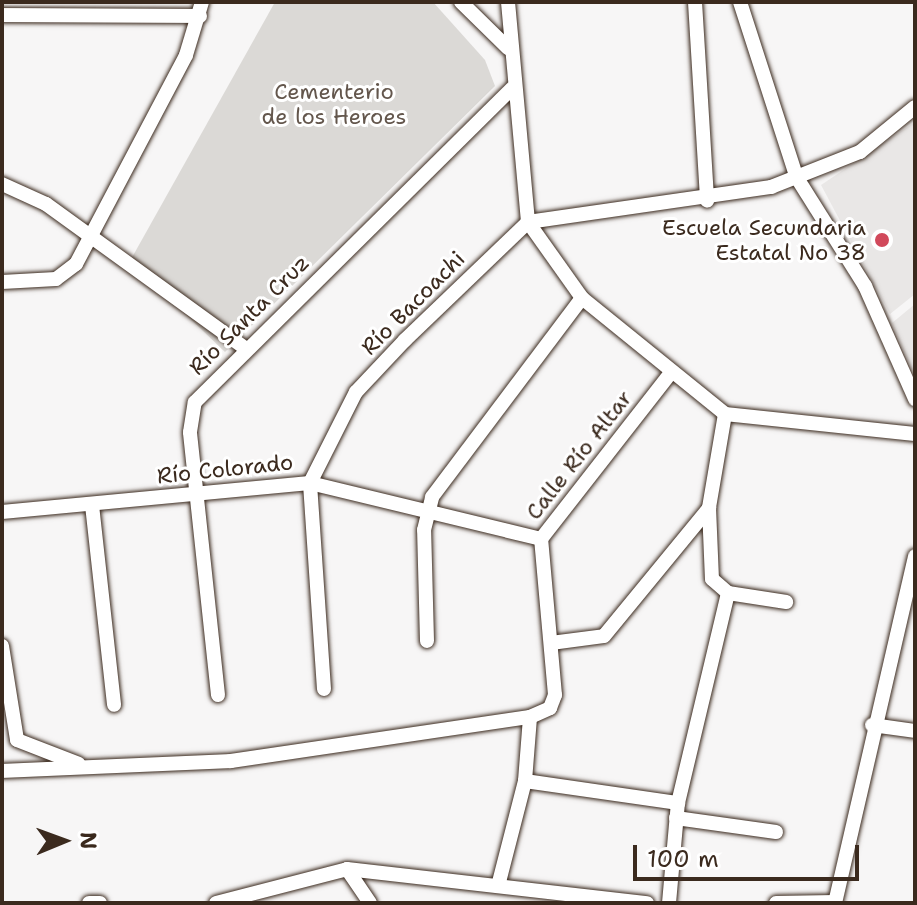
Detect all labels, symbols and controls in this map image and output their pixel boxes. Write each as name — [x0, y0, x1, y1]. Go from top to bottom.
park label: Cementerio de los Heroes — [262, 78, 406, 130]
place label: Escuela Secundaria Estatal No 38 — [662, 214, 866, 266]
marker: Escuela Secundaria Estatal No 38 — [873, 231, 891, 249]
street label: Río Bacoachi — [356, 246, 470, 360]
street label: Río Santa Cruz — [183, 249, 315, 381]
street label: Calle Río Altar — [520, 385, 638, 525]
street label: Río Colorado — [156, 449, 294, 489]
north arrow — [24, 801, 104, 881]
scale bar — [637, 829, 863, 879]
text: N — [74, 832, 103, 850]
text: 100 m — [647, 843, 719, 875]

